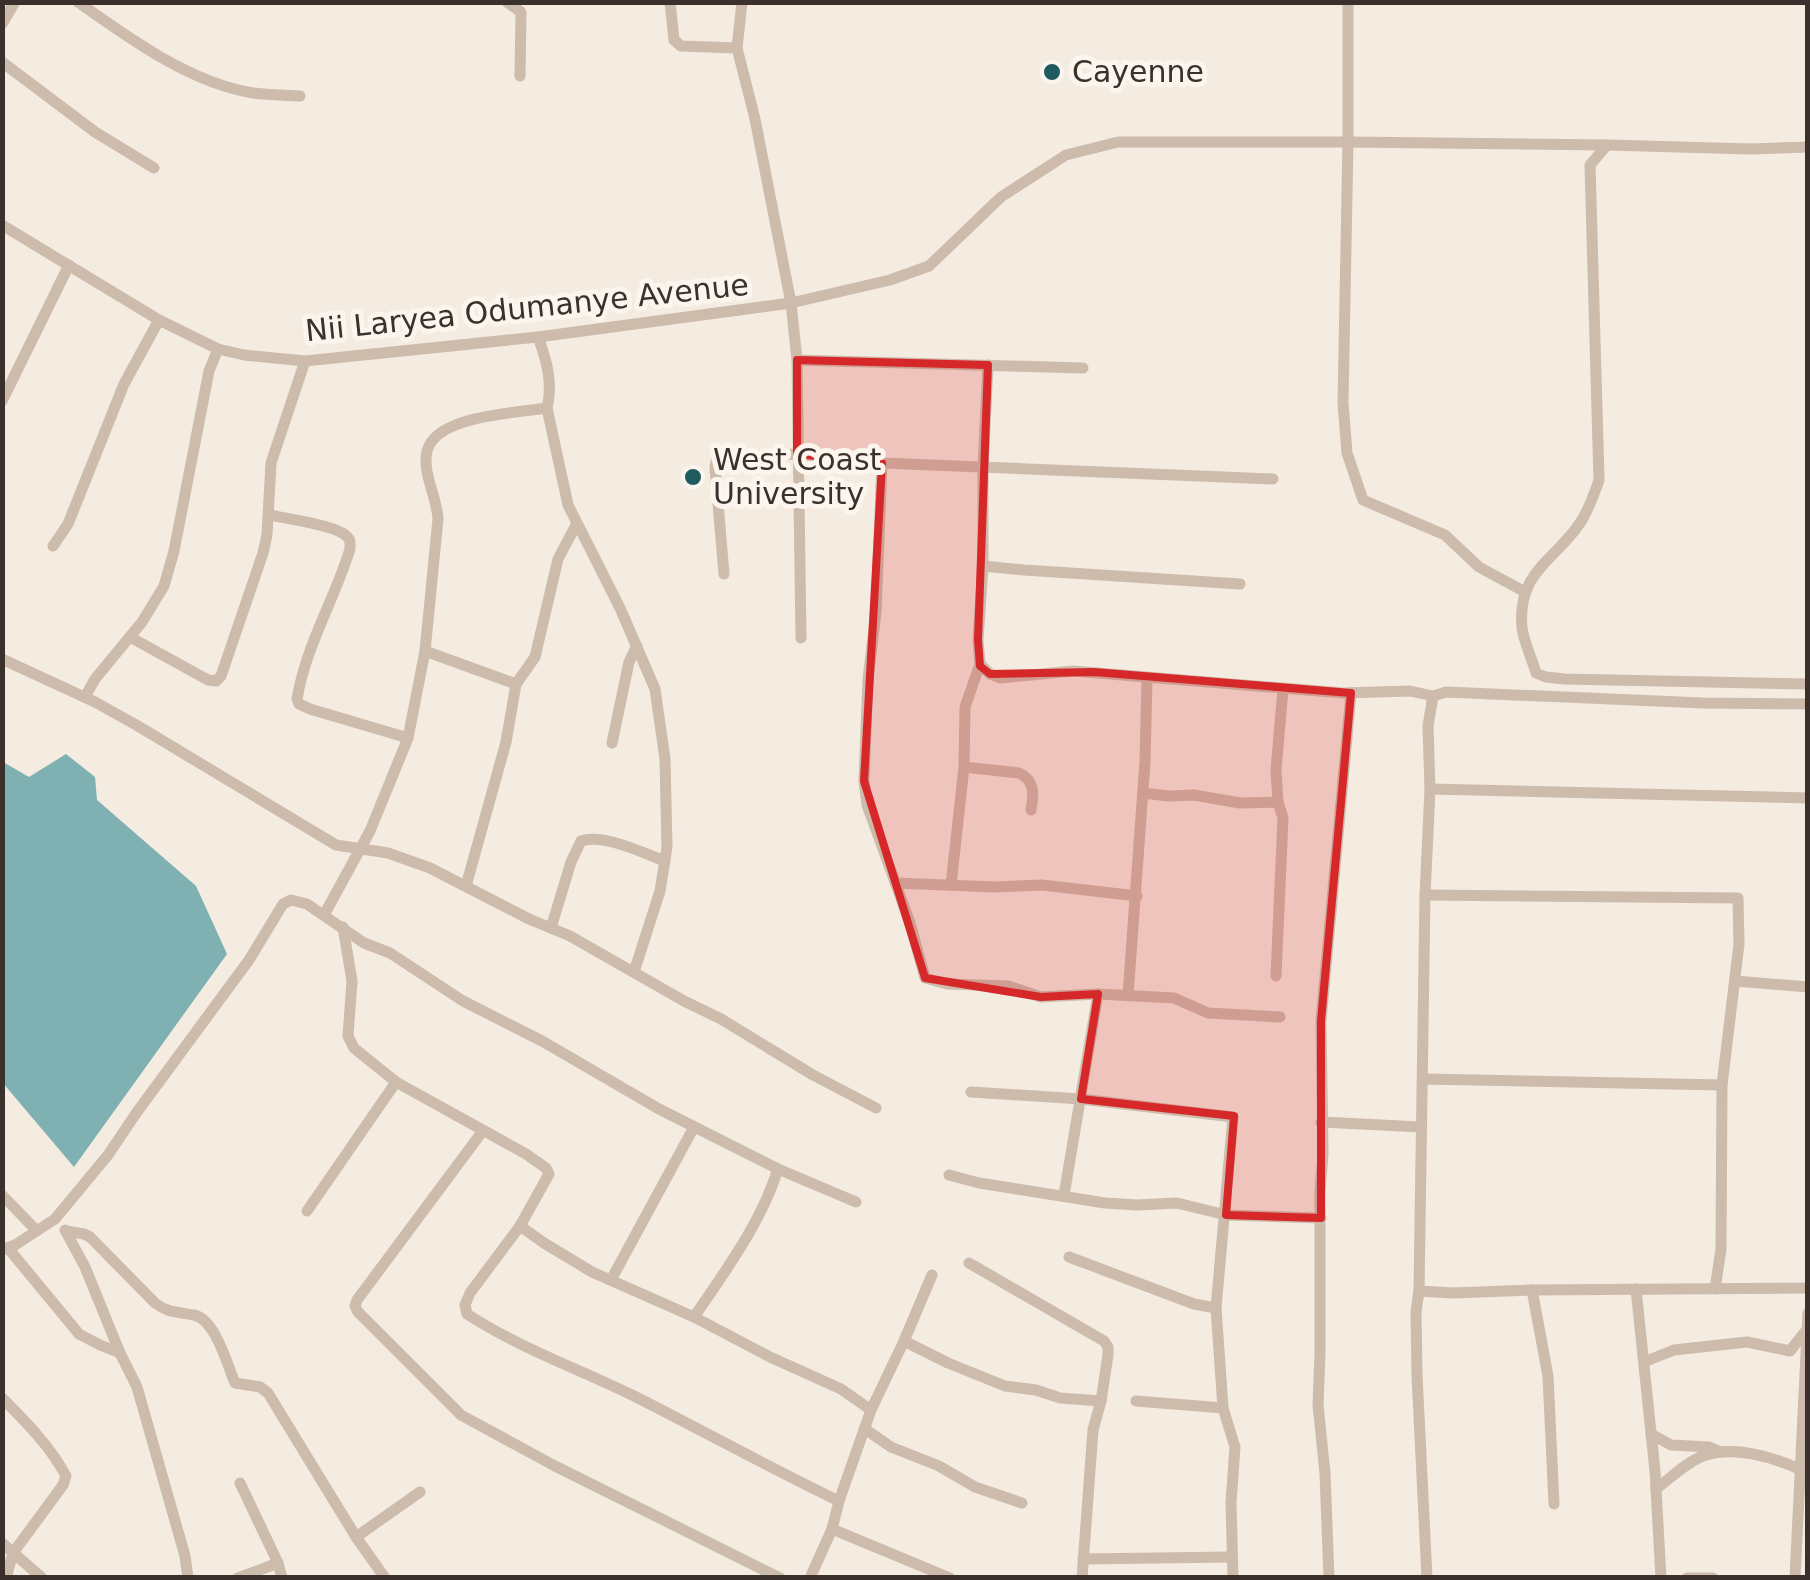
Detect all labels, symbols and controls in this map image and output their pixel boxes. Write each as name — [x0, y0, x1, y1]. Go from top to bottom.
place label: Cayenne — [1072, 54, 1204, 89]
marker: Cayenne — [1041, 61, 1063, 83]
street label: Nii Laryea Odumanye Avenue — [303, 267, 750, 348]
place label: West Coast University — [713, 442, 882, 511]
marker: West Coast University — [682, 466, 704, 488]

